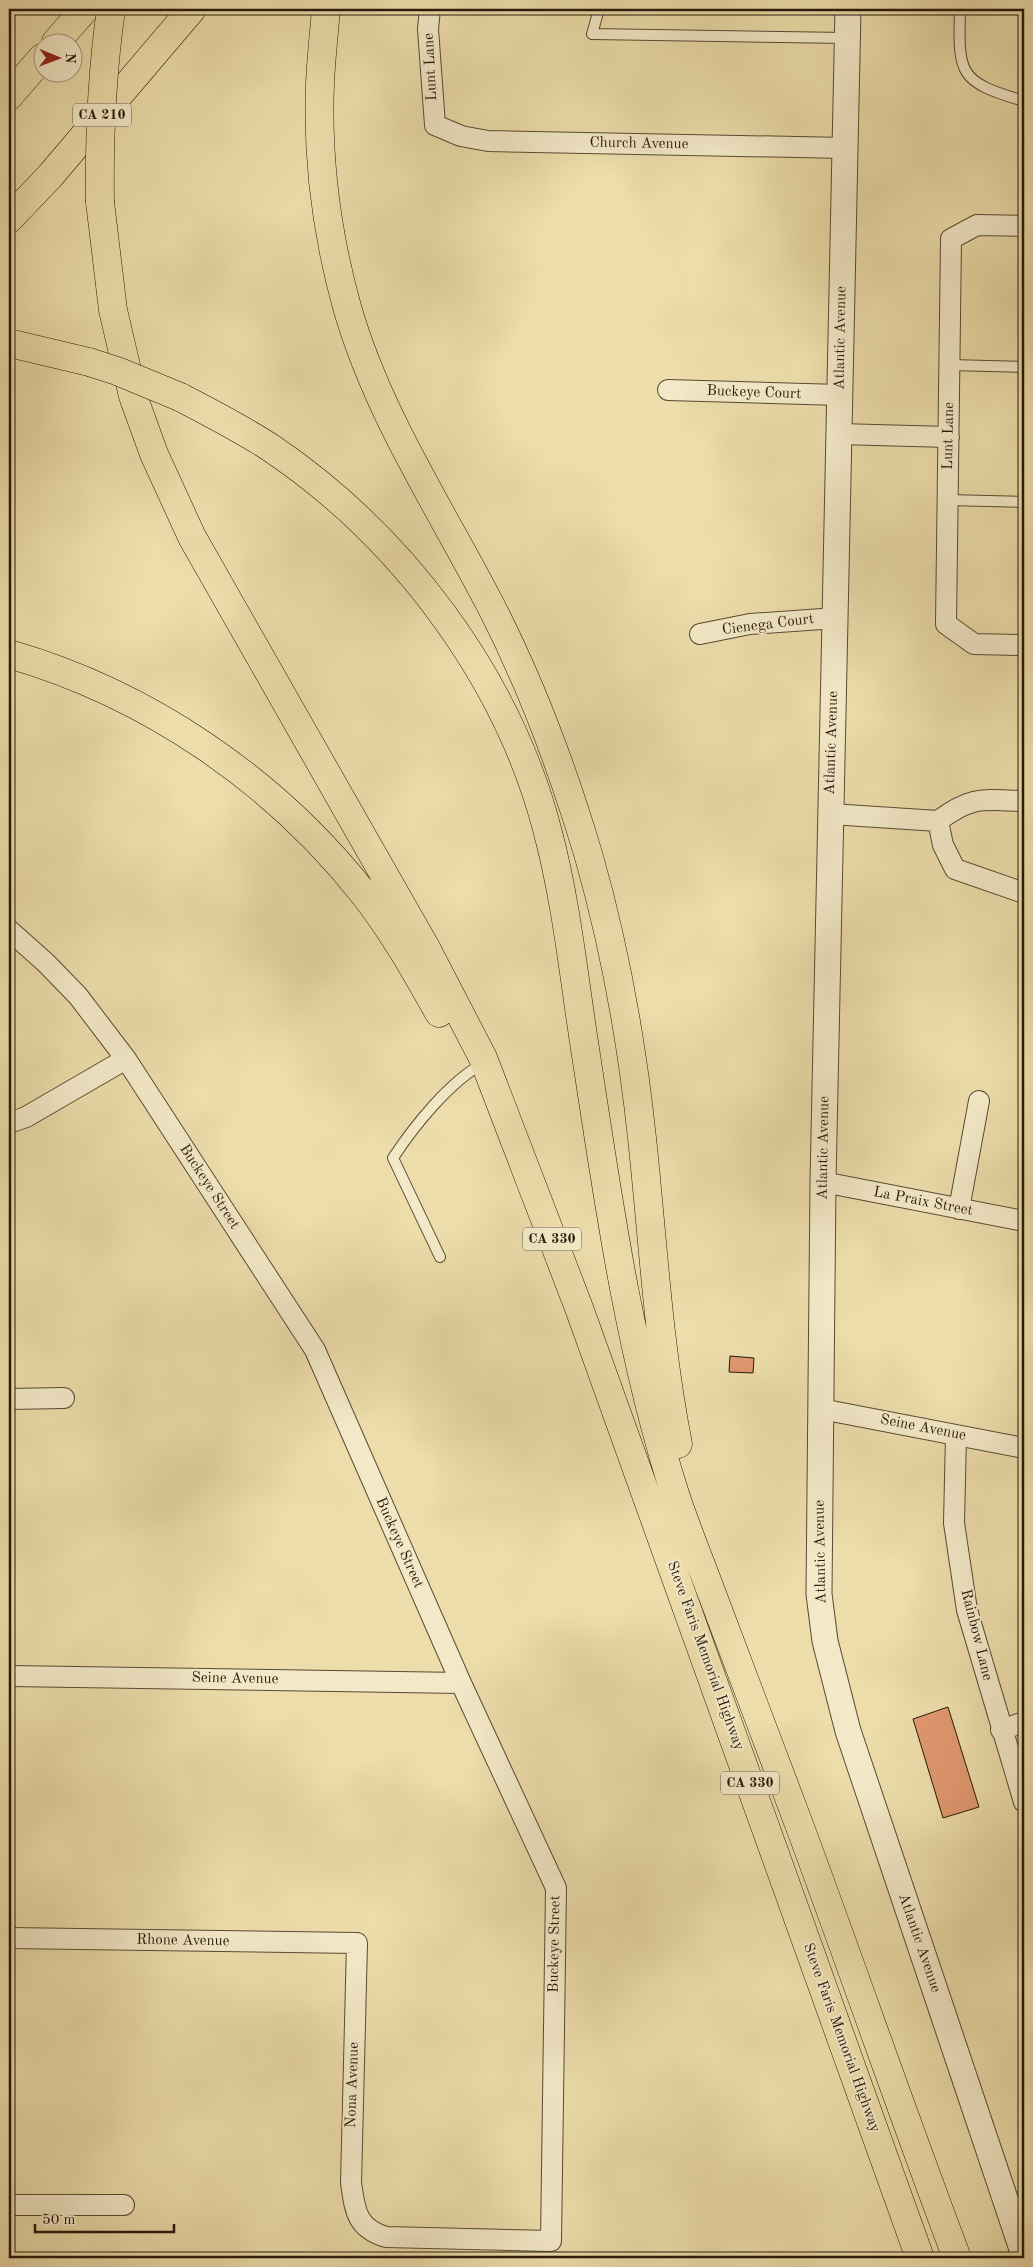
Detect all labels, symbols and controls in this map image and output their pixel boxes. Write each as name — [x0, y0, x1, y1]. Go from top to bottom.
north arrow — [32, 32, 82, 82]
street label: Lunt Lane — [422, 33, 440, 101]
text: N — [63, 53, 77, 64]
road number: CA 210 — [73, 104, 131, 126]
street label: Church Avenue — [589, 136, 689, 152]
street label: Atlantic Avenue — [833, 286, 849, 390]
street label: Buckeye Court — [706, 384, 802, 402]
street label: Lunt Lane — [941, 402, 957, 470]
street label: Cienega Court — [721, 612, 815, 638]
street label: Atlantic Avenue — [823, 691, 841, 795]
street label: Atlantic Avenue — [816, 1096, 832, 1200]
street label: Buckeye Street — [176, 1142, 242, 1232]
street label: La Praix Street — [872, 1185, 974, 1219]
road number: CA 330 — [523, 1228, 581, 1250]
street label: Seine Avenue — [879, 1412, 967, 1444]
street label: Buckeye Street — [372, 1495, 426, 1591]
street label: Atlantic Avenue — [813, 1500, 829, 1604]
street label: Steve Faris Memorial Highway — [664, 1559, 746, 1753]
street label: Rainbow Lane — [957, 1588, 995, 1682]
street label: Seine Avenue — [191, 1671, 279, 1687]
road number: CA 330 — [721, 1772, 779, 1795]
street label: Atlantic Avenue — [895, 1891, 943, 1995]
street label: Buckeye Street — [547, 1895, 563, 1993]
street label: Rhone Avenue — [136, 1933, 230, 1949]
street label: Steve Faris Memorial Highway — [800, 1941, 882, 2135]
street label: Nona Avenue — [344, 2041, 362, 2128]
scale bar — [35, 2202, 174, 2234]
text: 50 m — [42, 2213, 76, 2228]

